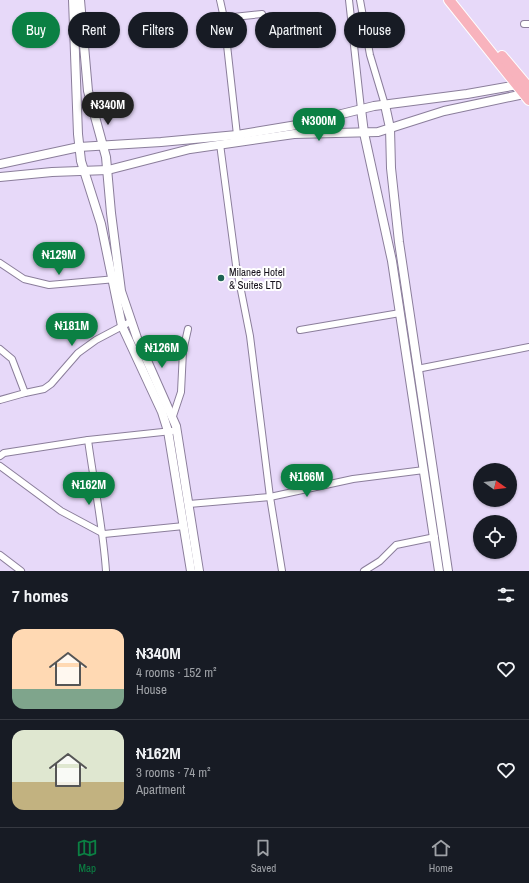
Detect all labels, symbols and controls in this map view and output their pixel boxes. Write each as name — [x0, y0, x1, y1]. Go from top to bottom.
chip: Buy — [12, 12, 60, 48]
chip: Rent — [68, 12, 120, 48]
chip: Filters — [128, 12, 188, 48]
chip: New — [196, 12, 247, 48]
chip: Apartment — [255, 12, 336, 48]
chip: House — [344, 12, 405, 48]
pin: ₦340M — [80, 92, 136, 126]
text: ₦340M — [91, 96, 125, 113]
pin: ₦300M — [291, 108, 347, 142]
text: ₦300M — [302, 112, 336, 129]
pin: ₦129M — [31, 242, 87, 276]
text: ₦129M — [42, 246, 76, 263]
place label: Milanee Hotel & Suites LTD — [229, 265, 285, 292]
marker: Milanee Hotel & Suites LTD — [216, 273, 226, 283]
pin: ₦181M — [44, 313, 100, 347]
text: ₦181M — [55, 317, 89, 334]
pin: ₦126M — [134, 335, 190, 369]
text: ₦126M — [145, 339, 179, 356]
north arrow — [473, 463, 517, 507]
map controls — [473, 463, 517, 559]
pin: ₦166M — [279, 464, 335, 498]
text: ₦166M — [290, 468, 324, 485]
pin: ₦162M — [61, 472, 117, 506]
text: ₦162M — [72, 476, 106, 493]
button: locate — [473, 515, 517, 559]
text: 7 homes — [12, 584, 69, 607]
icon: filters — [495, 584, 517, 606]
text: ₦340M — [136, 641, 181, 664]
icon: home — [44, 645, 92, 693]
icon: heart — [495, 658, 517, 680]
text: 4 rooms · 152 m² — [136, 664, 217, 681]
text: House — [136, 681, 167, 698]
text: ₦162M — [136, 741, 181, 764]
icon: home — [44, 746, 92, 794]
icon: heart — [495, 759, 517, 781]
text: 3 rooms · 74 m² — [136, 764, 211, 781]
text: Apartment — [136, 781, 185, 798]
tab: Map — [76, 837, 98, 875]
tab: Saved — [251, 837, 276, 875]
tab: Home — [429, 837, 453, 875]

